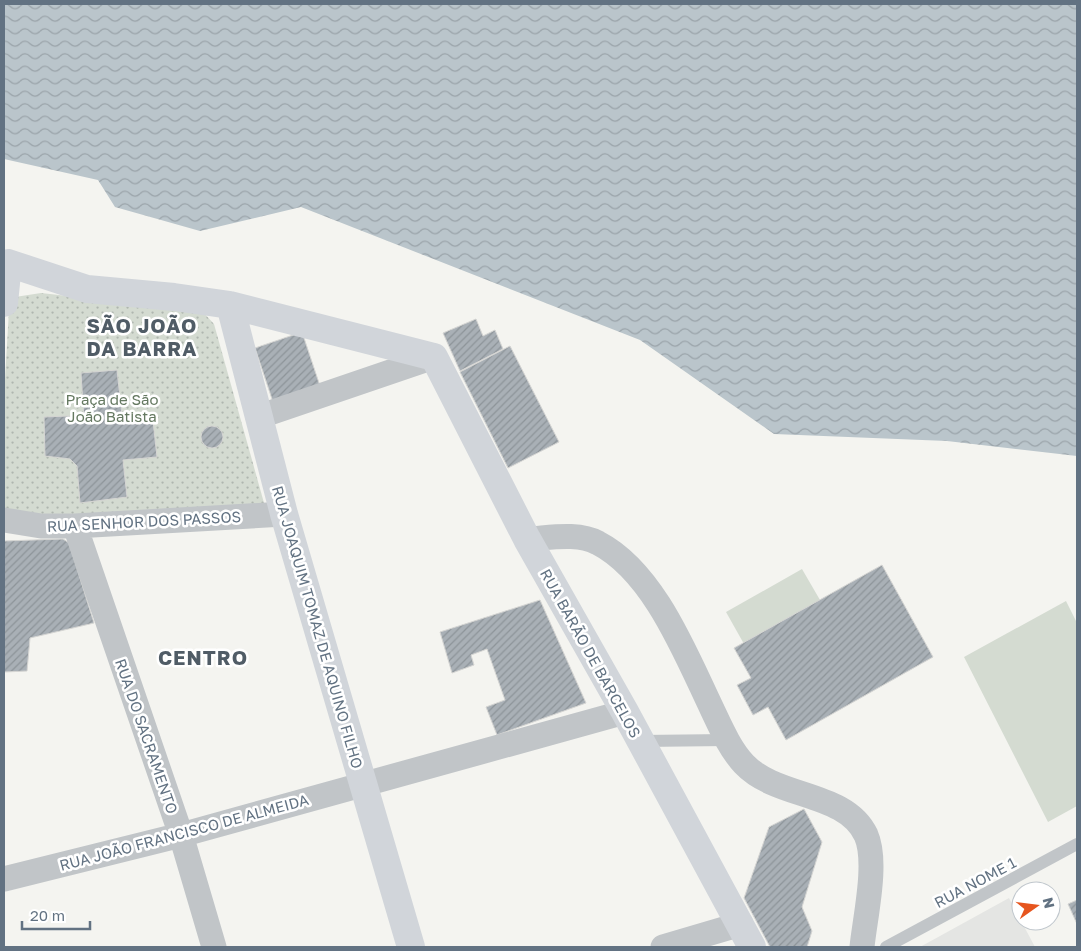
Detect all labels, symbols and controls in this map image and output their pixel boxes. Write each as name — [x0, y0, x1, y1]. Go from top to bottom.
district label: SÃO JOÃO DA BARRA — [86, 313, 198, 360]
park label: Praça de São João Batista — [65, 390, 159, 425]
street label: RUA JOAQUIM TOMAZ DE AQUINO FILHO — [269, 484, 367, 770]
street label: RUA SENHOR DOS PASSOS — [46, 507, 242, 535]
street label: RUA BARÃO DE BARCELOS — [537, 565, 645, 741]
district label: CENTRO — [158, 645, 248, 669]
street label: RUA DO SACRAMENTO — [112, 656, 182, 816]
street label: RUA JOÃO FRANCISCO DE ALMEIDA — [57, 790, 311, 874]
street label: RUA NOME 1 — [931, 853, 1019, 911]
north arrow — [1011, 881, 1061, 931]
text: N — [1040, 896, 1059, 910]
scale bar — [22, 898, 90, 930]
text: 20 m — [30, 906, 65, 924]

